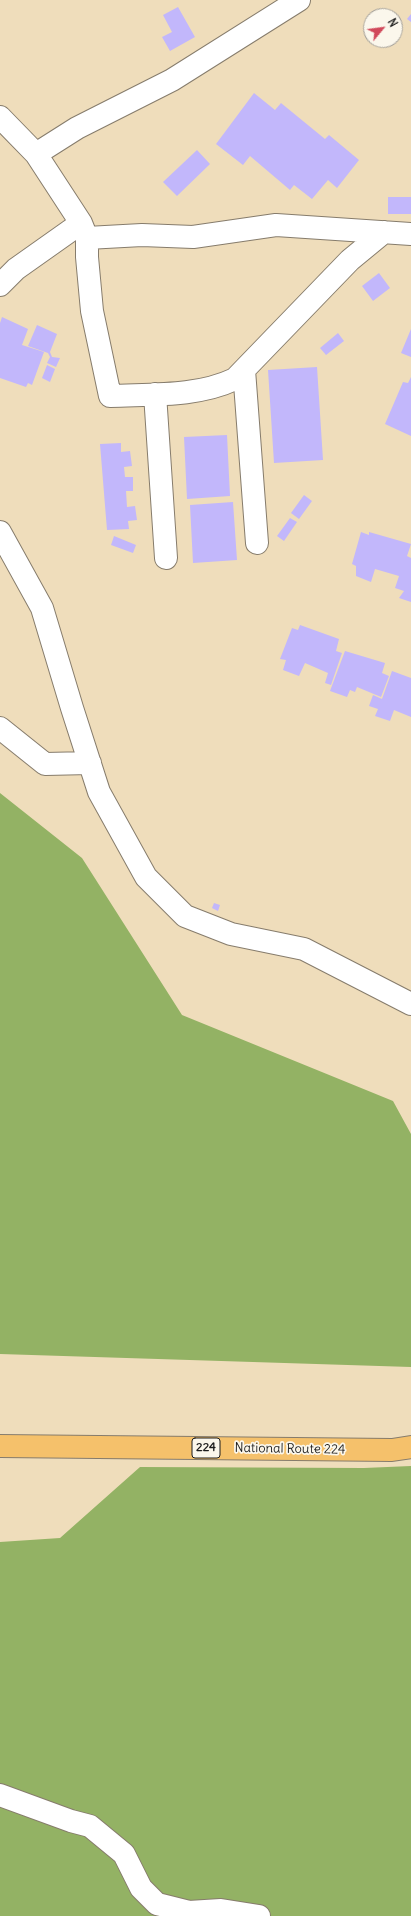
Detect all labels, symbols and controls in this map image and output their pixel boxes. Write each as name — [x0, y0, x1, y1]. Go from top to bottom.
north arrow — [363, 8, 403, 48]
text: N — [385, 16, 401, 29]
road number: 224 — [192, 1438, 220, 1458]
street label: National Route 224 — [234, 1440, 346, 1458]

